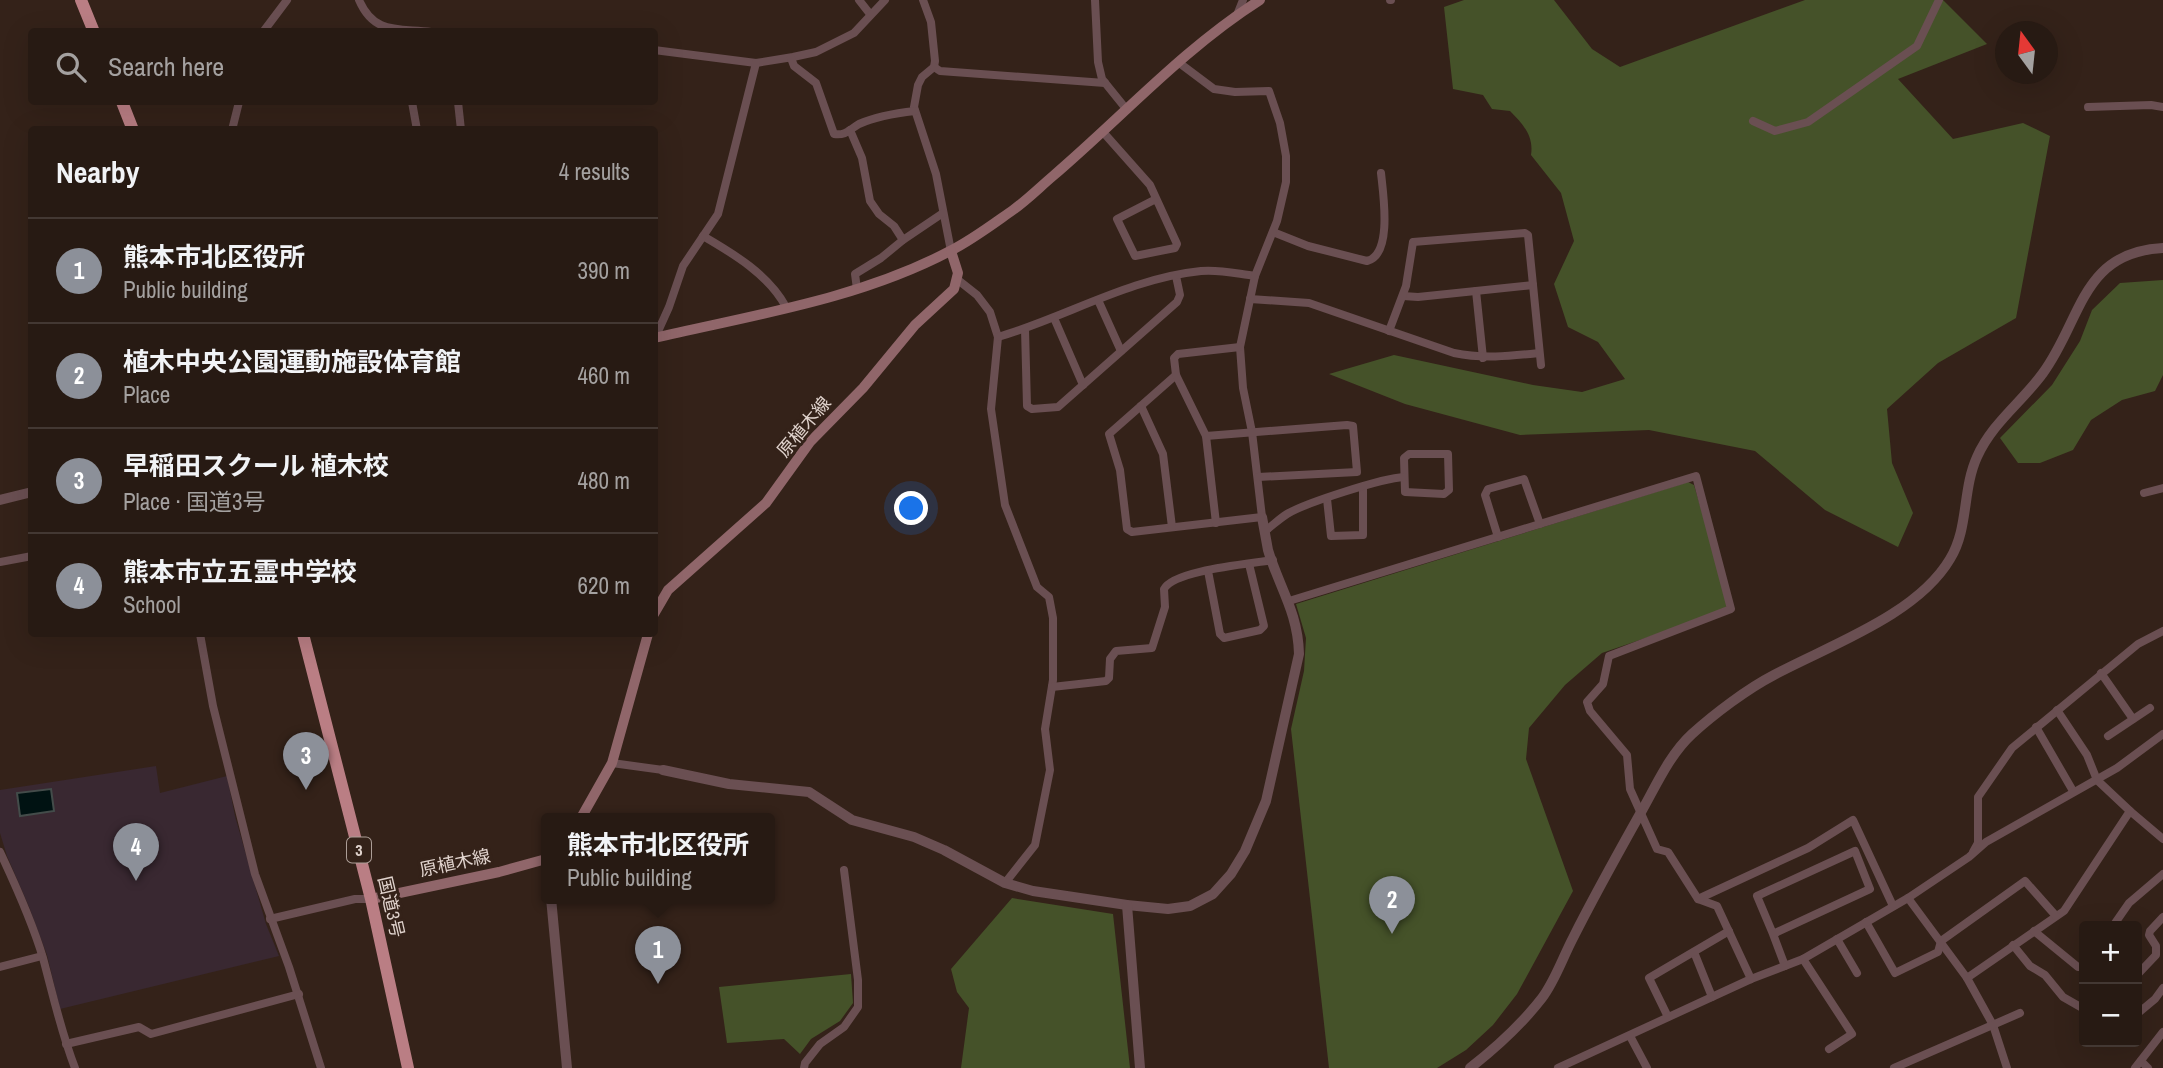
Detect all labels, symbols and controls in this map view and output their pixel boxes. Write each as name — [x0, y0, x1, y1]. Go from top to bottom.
north arrow — [1995, 21, 2058, 84]
search box — [28, 28, 658, 105]
icon: search — [52, 48, 90, 86]
text: Search here — [108, 49, 224, 84]
text: Nearby — [56, 152, 139, 192]
text: 4 results — [559, 156, 630, 187]
text: 熊本市北区役所 — [123, 239, 305, 274]
text: 1 — [74, 255, 84, 286]
text: 390 m — [578, 255, 630, 286]
text: Public building — [123, 274, 248, 305]
text: 植木中央公園運動施設体育館 — [123, 344, 461, 379]
text: 2 — [74, 360, 84, 391]
text: 460 m — [578, 360, 630, 391]
text: Place — [123, 379, 170, 410]
street label: 原植木線 — [771, 391, 836, 462]
text: 早稲田スクール 植木校 — [123, 448, 389, 483]
text: 3 — [74, 465, 84, 496]
text: 480 m — [578, 465, 630, 496]
text: Place · 国道3号 — [123, 486, 265, 517]
your location — [894, 491, 928, 525]
text: 熊本市立五霊中学校 — [123, 554, 357, 589]
text: 4 — [74, 570, 84, 601]
text: 620 m — [578, 570, 630, 601]
text: School — [123, 589, 181, 620]
pin: 3 — [283, 732, 329, 790]
popup — [541, 813, 775, 904]
pin: 4 — [113, 823, 159, 881]
text: 熊本市北区役所 — [567, 827, 749, 862]
road number: 3 — [347, 838, 371, 862]
street label: 原植木線 — [417, 843, 493, 882]
text: Public building — [567, 862, 692, 893]
street label: 国道3号 — [372, 874, 411, 940]
pin: 2 — [1369, 876, 1415, 934]
map controls — [2079, 921, 2142, 1047]
button: + — [2079, 921, 2142, 984]
pin: 1 — [635, 926, 681, 984]
button: − — [2079, 984, 2142, 1047]

